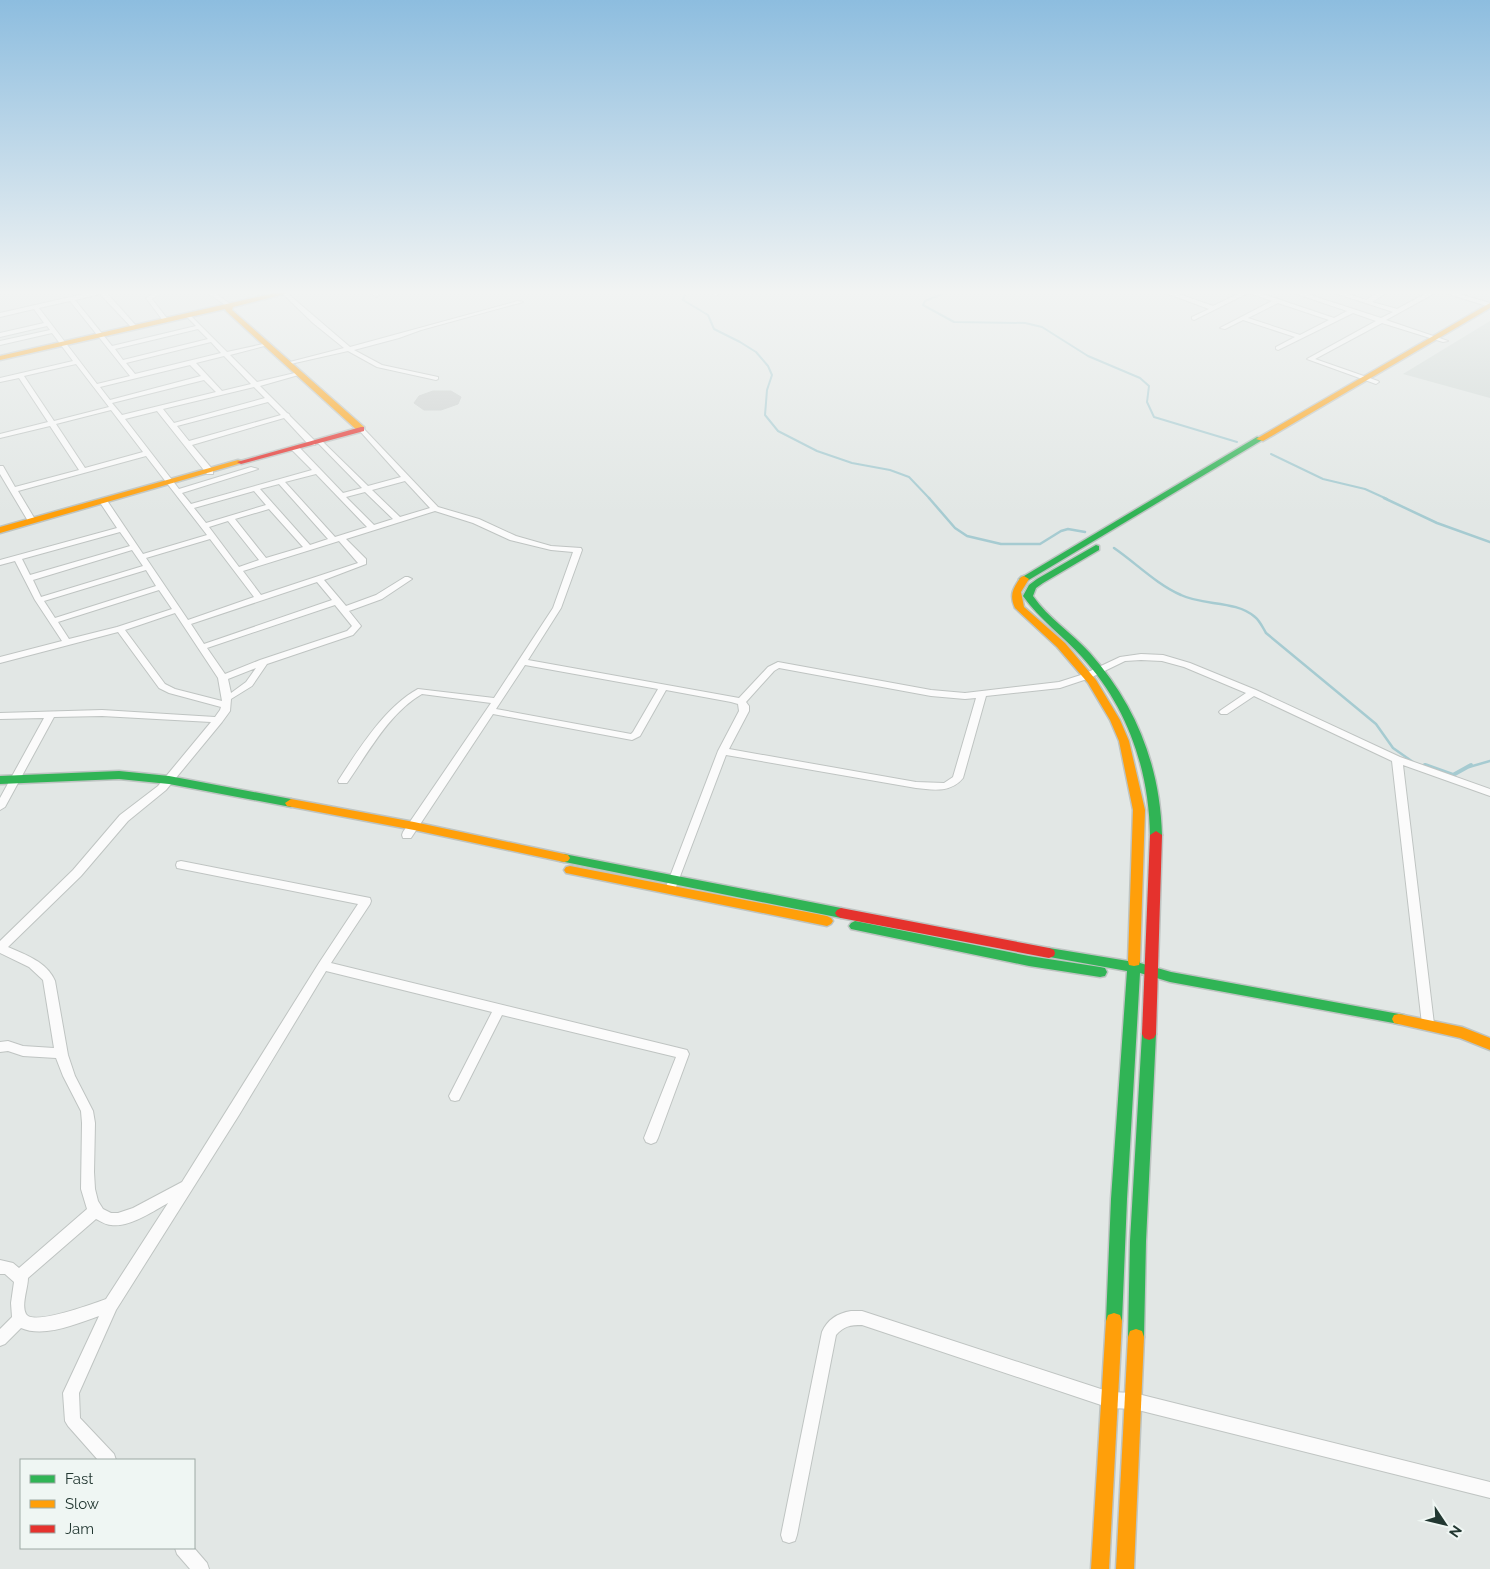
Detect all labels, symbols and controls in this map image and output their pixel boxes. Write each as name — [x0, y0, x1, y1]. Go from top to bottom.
legend — [20, 1459, 195, 1549]
text: Fast — [65, 1470, 93, 1488]
text: Slow — [65, 1495, 99, 1513]
north arrow — [1420, 1499, 1470, 1549]
text: Jam — [65, 1520, 94, 1538]
text: N — [1446, 1522, 1465, 1540]

